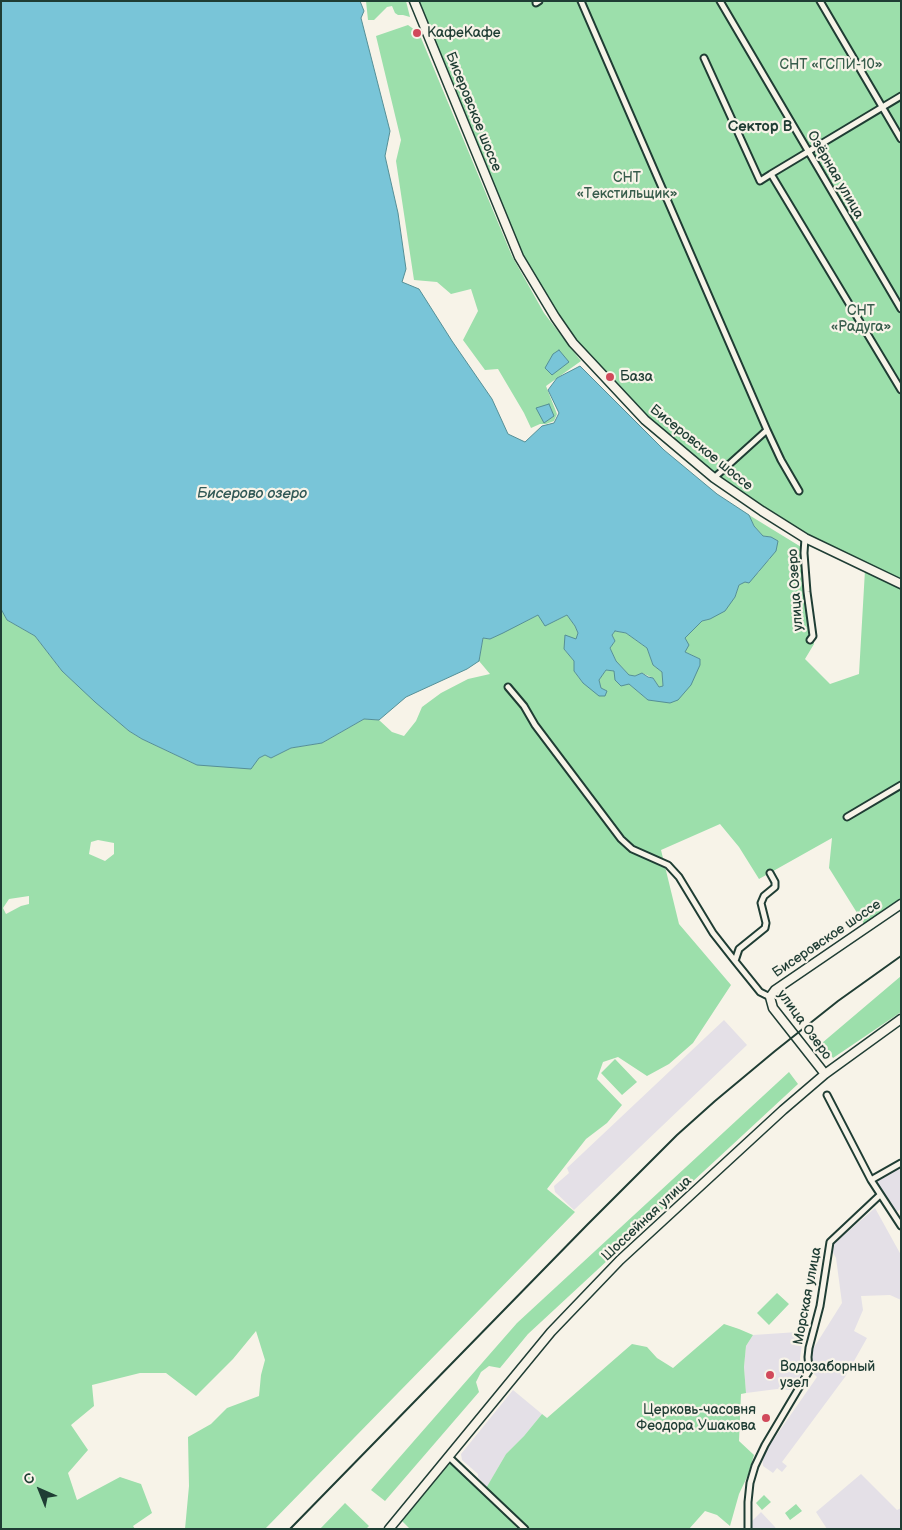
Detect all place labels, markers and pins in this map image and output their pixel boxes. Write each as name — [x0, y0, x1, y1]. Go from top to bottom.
place label: КафеКафе — [427, 25, 501, 41]
marker: КафеКафе — [411, 27, 423, 39]
place label: База — [620, 369, 653, 385]
marker: База — [604, 371, 616, 383]
place label: Водозаборный узел — [780, 1359, 875, 1391]
marker: Водозаборный узел — [764, 1369, 776, 1381]
place label: Церковь-часовня Феодора Ушакова — [636, 1402, 756, 1434]
marker: Церковь-часовня Феодора Ушакова — [760, 1412, 772, 1424]

